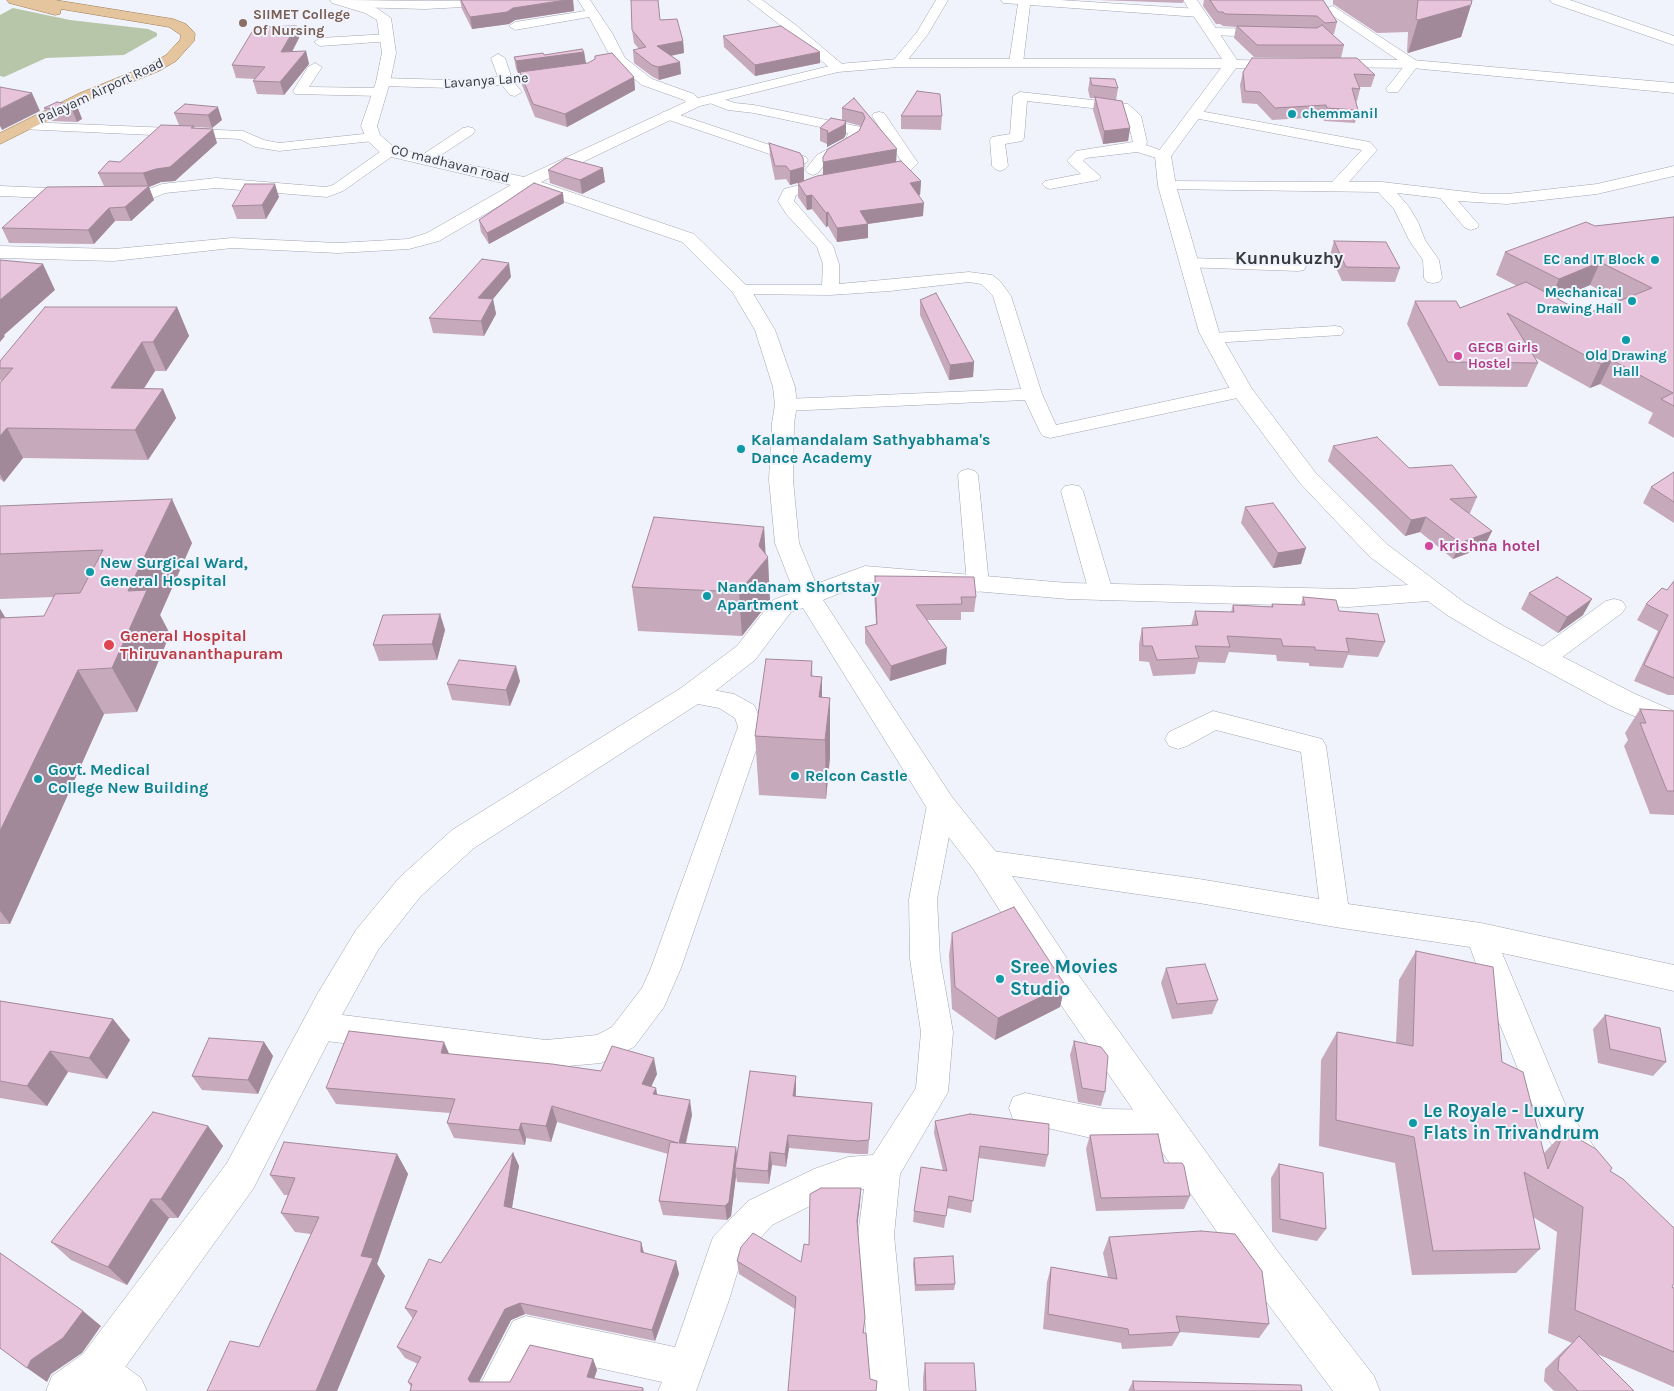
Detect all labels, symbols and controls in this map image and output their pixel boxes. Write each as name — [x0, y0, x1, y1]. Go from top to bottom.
place label: SIIMET College Of Nursing — [253, 7, 350, 40]
marker: SIIMET College Of Nursing — [237, 17, 249, 29]
street label: Palayam Airport Road — [35, 54, 167, 128]
street label: Lavanya Lane — [443, 70, 529, 92]
place label: chemmanil — [1302, 106, 1378, 122]
marker: chemmanil — [1286, 108, 1298, 120]
street label: CO madhavan road — [389, 141, 511, 187]
district label: Kunnukuzhy — [1235, 248, 1343, 270]
place label: EC and IT Block — [1543, 252, 1645, 268]
marker: EC and IT Block — [1649, 254, 1661, 266]
place label: Mechanical Drawing Hall — [1536, 285, 1622, 318]
marker: Mechanical Drawing Hall — [1626, 295, 1638, 307]
marker: Old Drawing Hall — [1620, 334, 1632, 346]
place label: GECB Girls Hostel — [1468, 340, 1538, 372]
place label: Old Drawing Hall — [1585, 348, 1667, 381]
marker: GECB Girls Hostel — [1452, 350, 1464, 362]
place label: Kalamandalam Sathyabhama's Dance Academy — [751, 430, 990, 468]
marker: Kalamandalam Sathyabhama's Dance Academy — [735, 443, 747, 455]
place label: krishna hotel — [1439, 536, 1540, 556]
marker: krishna hotel — [1423, 540, 1435, 552]
place label: New Surgical Ward, General Hospital — [100, 553, 248, 591]
marker: New Surgical Ward, General Hospital — [84, 566, 96, 578]
place label: Nandanam Shortstay Apartment — [717, 577, 880, 615]
marker: Nandanam Shortstay Apartment — [701, 590, 713, 602]
place label: General Hospital Thiruvananthapuram — [120, 626, 283, 664]
marker: General Hospital Thiruvananthapuram — [102, 638, 116, 652]
place label: Govt. Medical College New Building — [48, 760, 208, 798]
place label: Relcon Castle — [805, 766, 908, 786]
marker: Relcon Castle — [789, 770, 801, 782]
marker: Govt. Medical College New Building — [32, 773, 44, 785]
place label: Sree Movies Studio — [1010, 957, 1118, 1001]
marker: Sree Movies Studio — [994, 973, 1006, 985]
place label: Le Royale - Luxury Flats in Trivandrum — [1423, 1101, 1600, 1145]
marker: Le Royale - Luxury Flats in Trivandrum — [1407, 1117, 1419, 1129]

